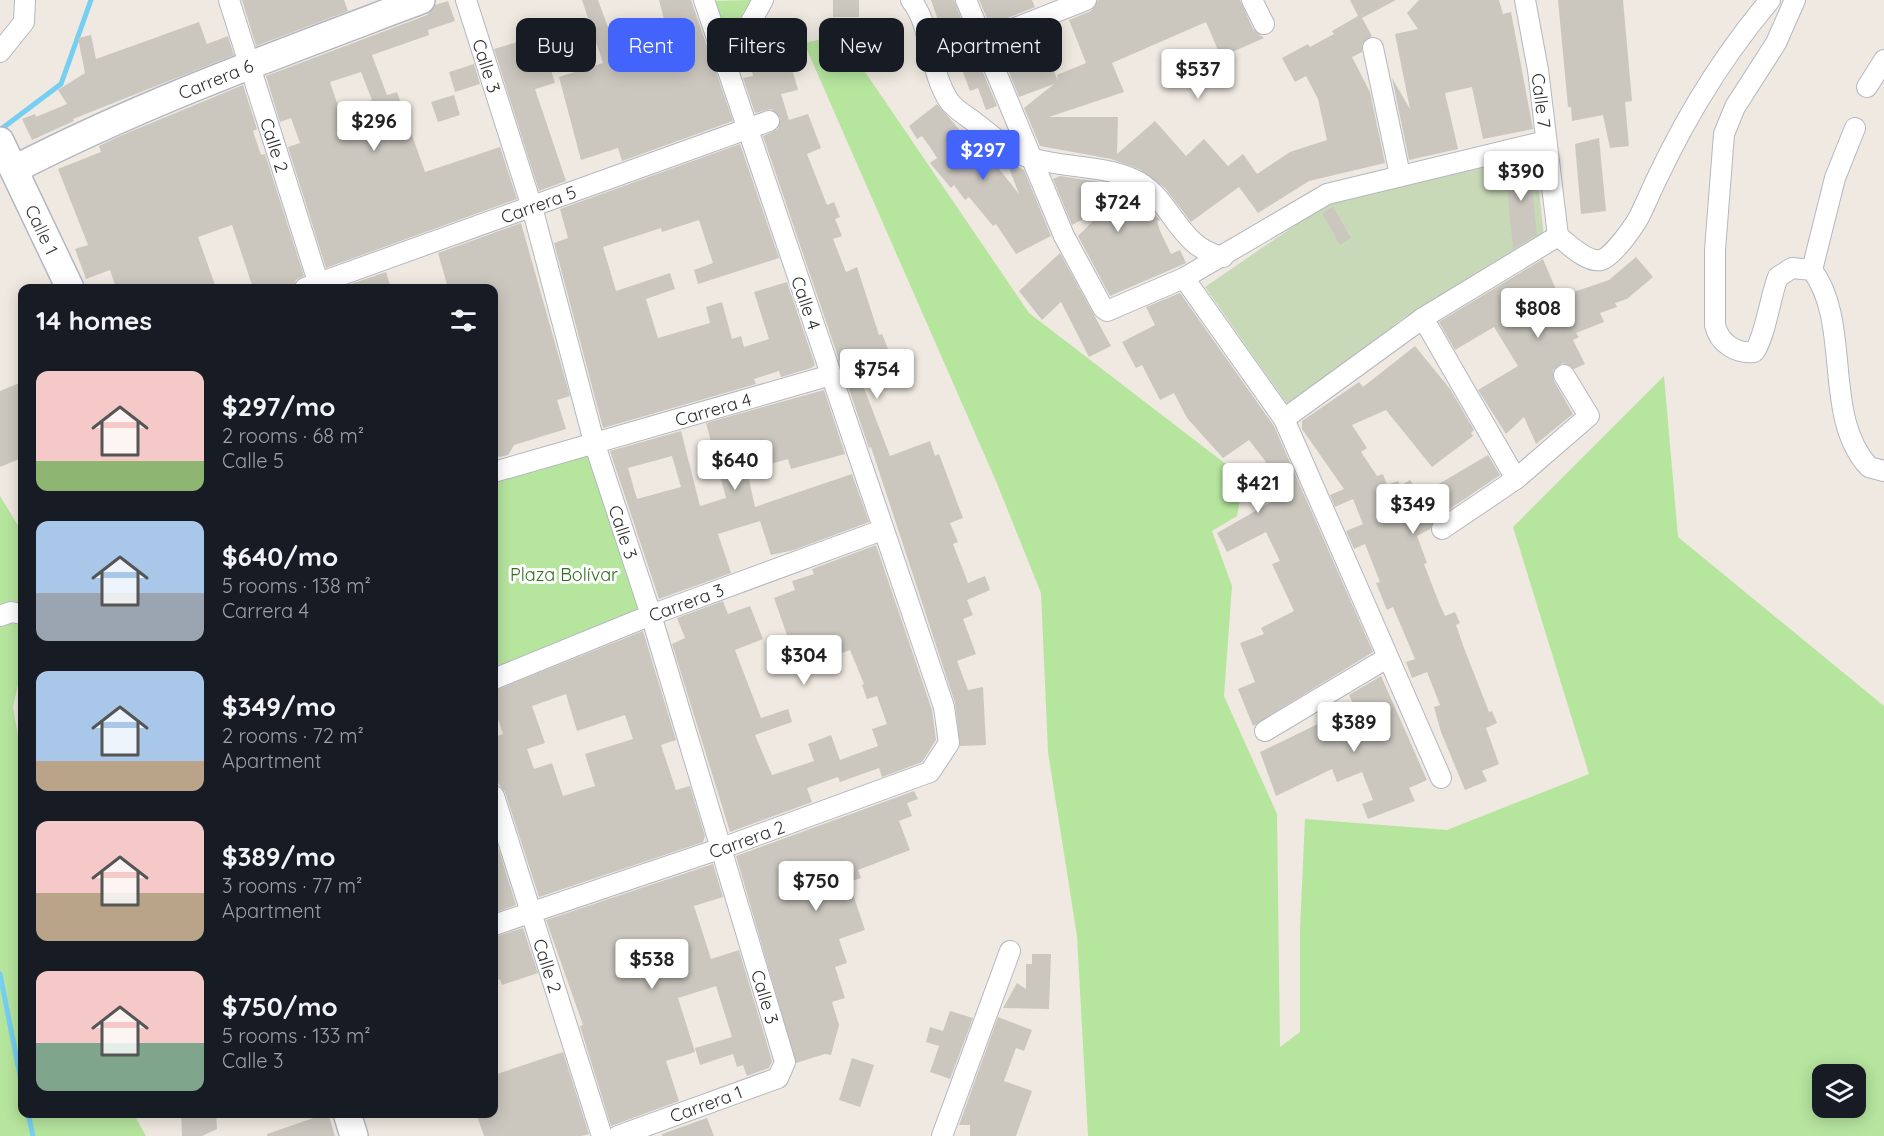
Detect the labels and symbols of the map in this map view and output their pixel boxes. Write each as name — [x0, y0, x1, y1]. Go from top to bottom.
street label: Calle 3 — [468, 36, 506, 96]
pin: $537 — [1162, 49, 1234, 100]
street label: Carrera 6 — [175, 53, 257, 104]
street label: Calle 7 — [1527, 72, 1556, 129]
pin: $296 — [338, 101, 410, 152]
street label: Calle 2 — [255, 115, 294, 175]
pin: $297 — [947, 130, 1019, 181]
pin: $390 — [1485, 151, 1557, 202]
street label: Carrera 5 — [497, 180, 579, 228]
pin: $724 — [1082, 182, 1154, 233]
street label: Calle 1 — [20, 201, 64, 258]
street label: Calle 4 — [786, 273, 826, 333]
pin: $808 — [1502, 288, 1574, 339]
pin: $754 — [841, 349, 913, 400]
street label: Carrera 4 — [672, 387, 754, 431]
pin: $640 — [699, 440, 771, 491]
pin: $421 — [1222, 463, 1294, 514]
pin: $349 — [1377, 484, 1449, 535]
street label: Calle 3 — [604, 502, 643, 562]
park label: Plaza Bolívar — [510, 563, 618, 586]
street label: Carrera 3 — [645, 578, 727, 626]
pin: $304 — [768, 635, 840, 686]
pin: $389 — [1318, 702, 1390, 753]
street label: Carrera 2 — [706, 815, 788, 863]
pin: $750 — [780, 861, 852, 912]
street label: Calle 2 — [528, 936, 567, 996]
pin: $538 — [616, 939, 688, 990]
street label: Calle 3 — [746, 967, 784, 1027]
street label: Carrera 1 — [667, 1080, 745, 1128]

